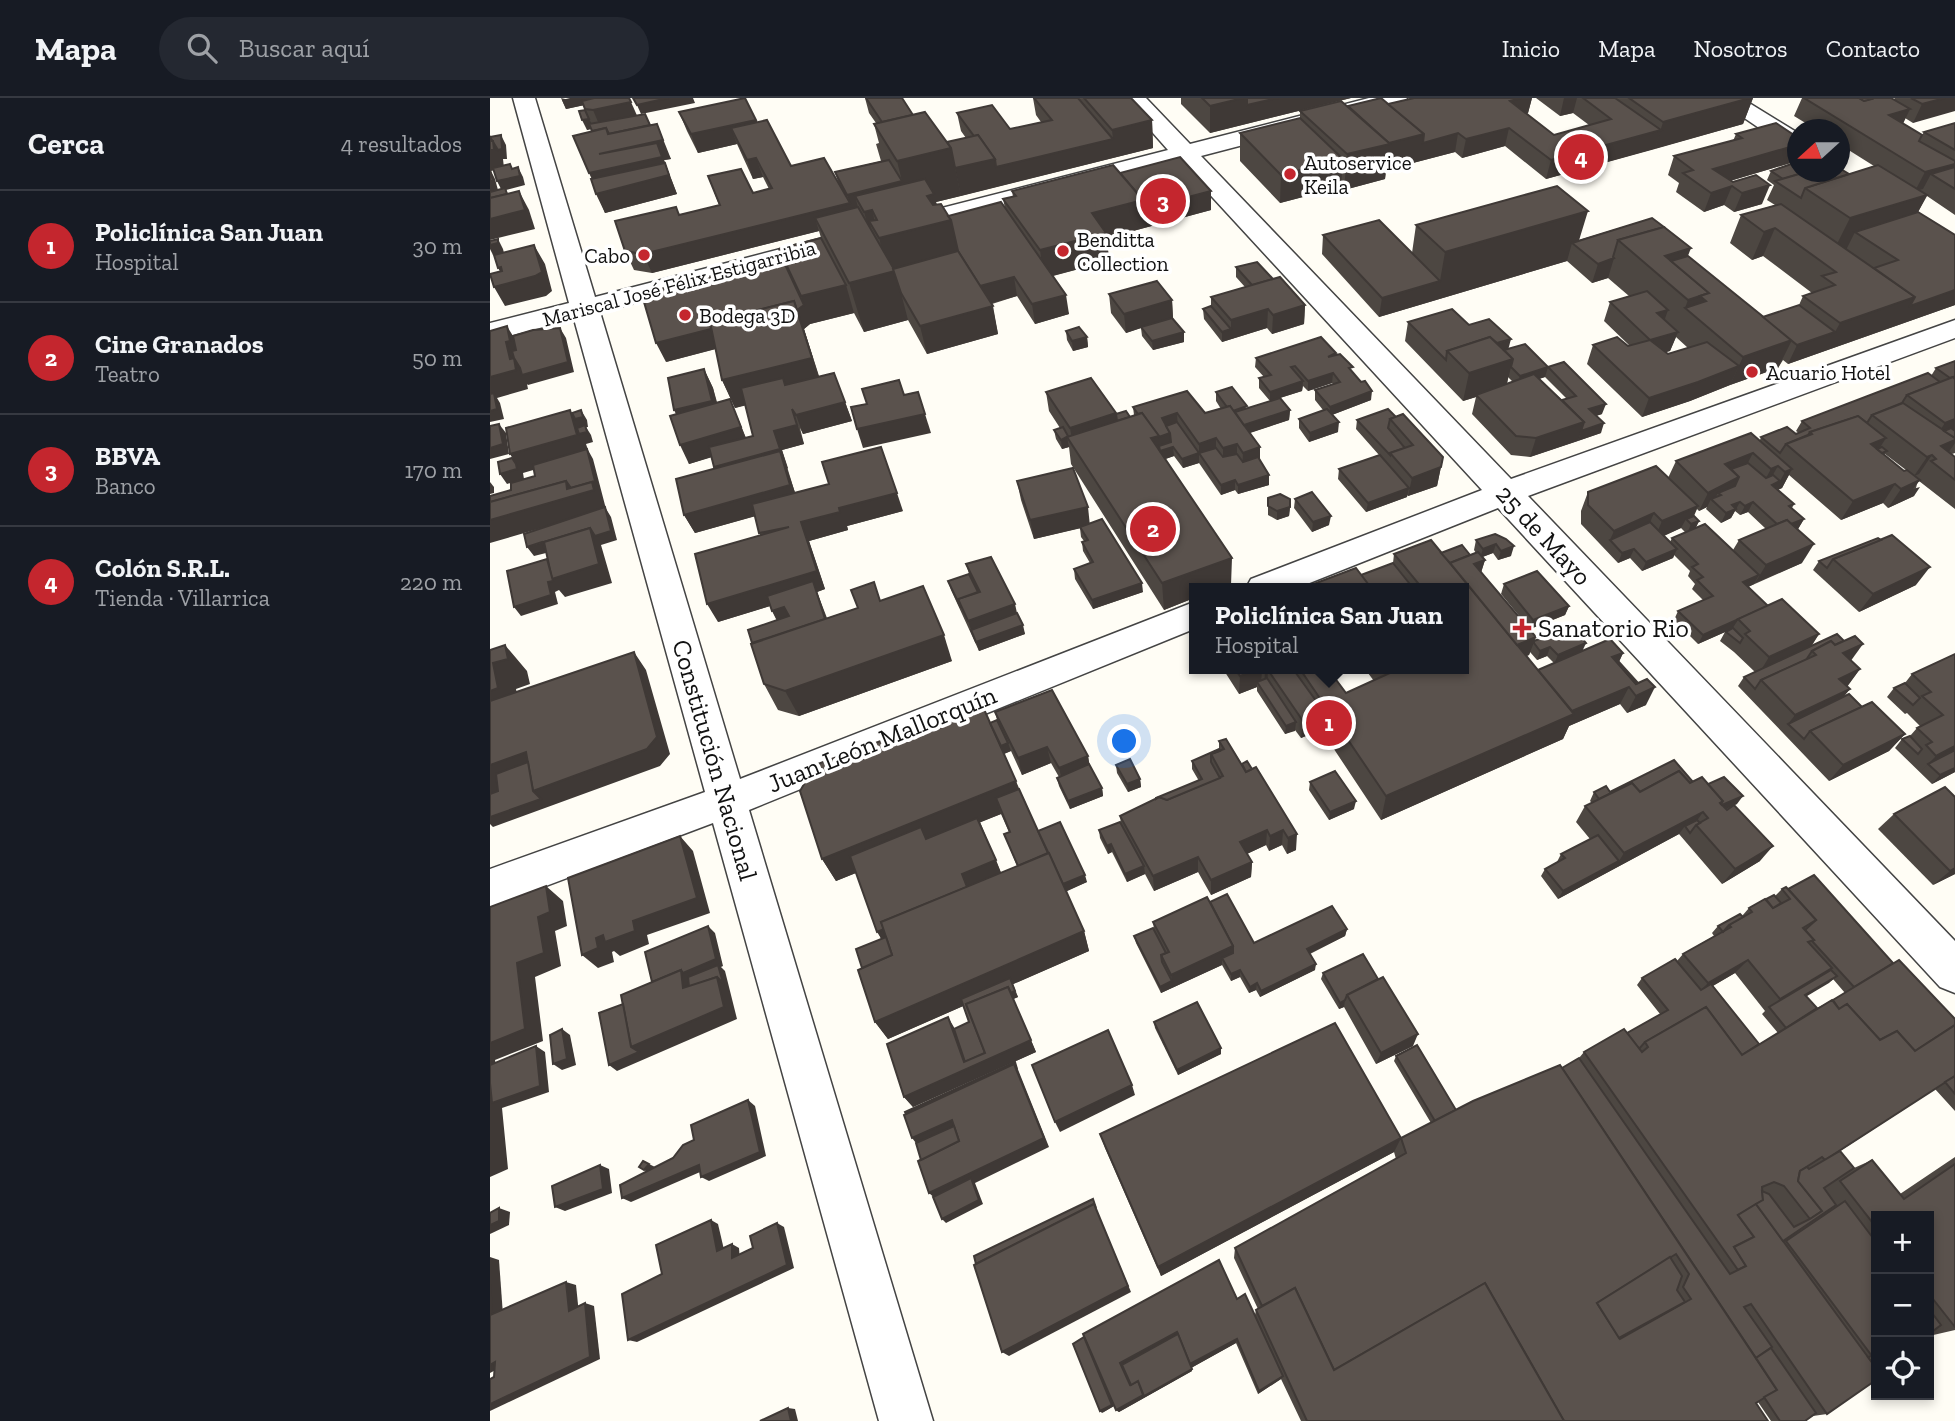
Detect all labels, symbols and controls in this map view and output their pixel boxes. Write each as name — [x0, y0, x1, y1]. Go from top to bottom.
search box — [159, 17, 649, 80]
text: Mapa — [35, 29, 117, 68]
icon: search — [183, 29, 221, 67]
text: Buscar aquí — [239, 32, 370, 64]
text: Inicio — [1502, 34, 1560, 63]
text: Mapa — [1598, 34, 1655, 63]
text: Nosotros — [1693, 34, 1788, 63]
text: Contacto — [1826, 34, 1920, 63]
north arrow — [1787, 119, 1850, 182]
text: Cerca — [28, 126, 104, 162]
text: 4 resultados — [341, 130, 462, 158]
pin: 4 — [1558, 131, 1604, 183]
place label: Autoservice Keila — [1304, 150, 1412, 199]
marker: Autoservice Keila — [1282, 166, 1298, 182]
pin: 3 — [1140, 175, 1186, 227]
text: Policlínica San Juan — [95, 216, 323, 248]
place label: Benditta Collection — [1077, 227, 1169, 276]
text: 1 — [46, 232, 56, 260]
text: 30 m — [412, 232, 462, 260]
street label: Mariscal José Félix Estigarribia — [540, 234, 818, 332]
place label: Cabo — [584, 243, 630, 268]
marker: Benditta Collection — [1055, 243, 1071, 259]
marker: Cabo — [636, 247, 652, 263]
text: Hospital — [95, 248, 179, 276]
place label: Bodega 3D — [699, 303, 795, 328]
marker: Bodega 3D — [677, 307, 693, 323]
text: Cine Granados — [95, 328, 264, 360]
text: 2 — [45, 344, 57, 372]
text: 50 m — [412, 344, 462, 372]
text: Teatro — [95, 360, 160, 388]
place label: Acuario Hotel — [1766, 360, 1891, 385]
marker: Acuario Hotel — [1744, 364, 1760, 380]
text: BBVA — [95, 440, 160, 472]
text: 3 — [45, 456, 57, 484]
text: 170 m — [404, 456, 462, 484]
text: Banco — [95, 472, 156, 500]
street label: 25 de Mayo — [1489, 478, 1599, 592]
pin: 2 — [1130, 503, 1176, 555]
text: Colón S.R.L. — [95, 552, 230, 584]
text: 4 — [44, 568, 58, 596]
text: 220 m — [400, 568, 462, 596]
popup — [1189, 583, 1469, 674]
text: Tienda · Villarrica — [95, 584, 270, 612]
text: Policlínica San Juan — [1215, 599, 1443, 631]
place label: Sanatorio Rio — [1538, 612, 1689, 644]
marker: Sanatorio Rio — [1512, 618, 1532, 638]
text: Hospital — [1215, 631, 1299, 659]
street label: Constitución Nacional — [665, 636, 765, 884]
street label: Juan León Mallorquín — [763, 678, 1001, 799]
pin: 1 — [1306, 697, 1352, 749]
your location — [1107, 724, 1141, 758]
map controls — [1871, 1211, 1934, 1400]
button: + — [1871, 1211, 1934, 1274]
button: − — [1871, 1274, 1934, 1337]
button: locate — [1871, 1337, 1934, 1400]

